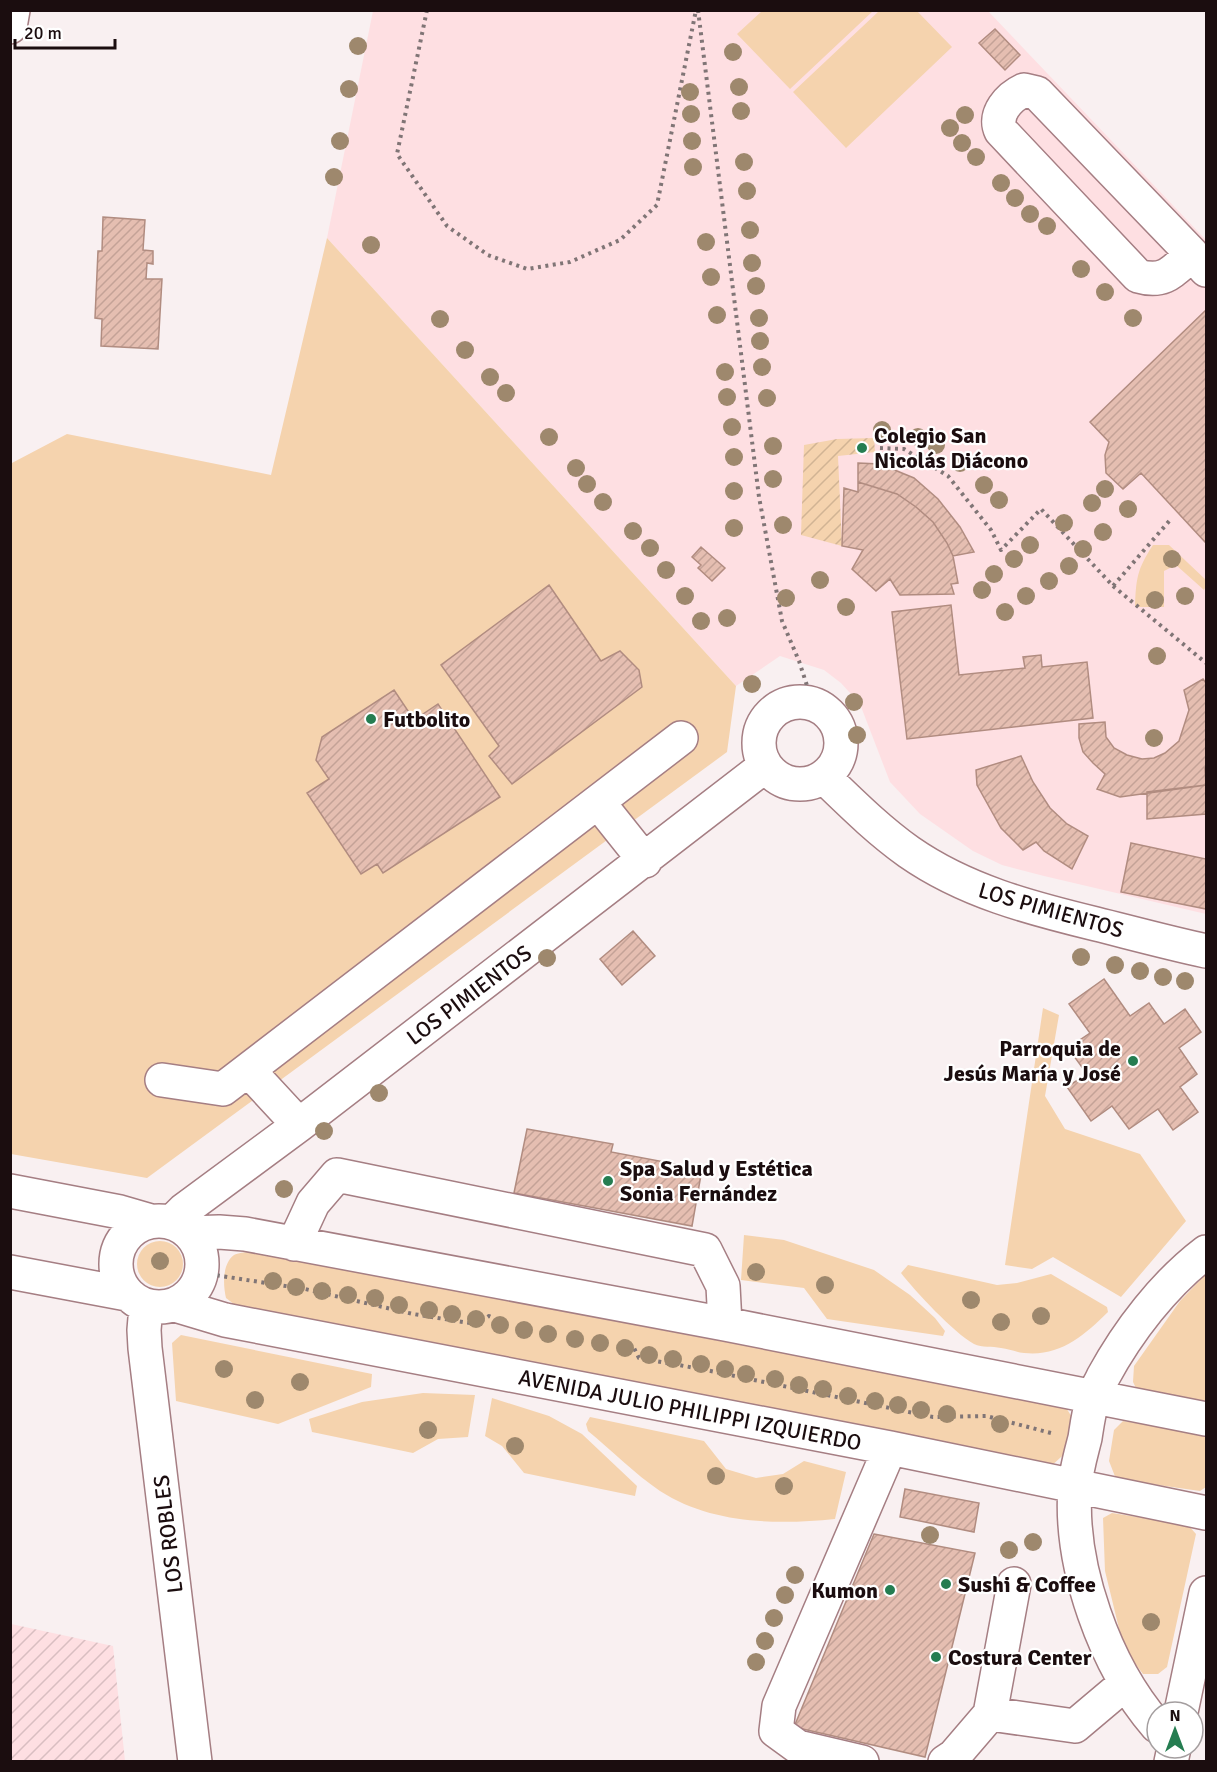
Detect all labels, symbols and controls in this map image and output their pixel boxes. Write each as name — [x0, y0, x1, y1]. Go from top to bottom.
scale bar — [15, 12, 116, 50]
text: 20 m — [24, 22, 62, 44]
place label: Colegio San Nicolás Diácono — [874, 422, 1028, 474]
marker: Colegio San Nicolás Diácono — [855, 441, 869, 455]
place label: Futbolito — [383, 706, 470, 733]
marker: Futbolito — [364, 712, 378, 726]
street label: LOS PIMIENTOS — [975, 876, 1127, 944]
street label: LOS PIMIENTOS — [401, 939, 537, 1051]
place label: Parroquia de Jesús María y José — [944, 1035, 1121, 1087]
marker: Parroquia de Jesús María y José — [1126, 1054, 1140, 1068]
place label: Spa Salud y Estética Sonia Fernández — [620, 1155, 813, 1207]
marker: Spa Salud y Estética Sonia Fernández — [601, 1174, 615, 1188]
street label: AVENIDA JULIO PHILIPPI IZQUIERDO — [516, 1363, 864, 1457]
street label: LOS ROBLES — [147, 1473, 189, 1595]
place label: Sushi & Coffee — [958, 1571, 1096, 1598]
place label: Kumon — [811, 1577, 878, 1604]
marker: Sushi & Coffee — [939, 1577, 953, 1591]
marker: Kumon — [883, 1583, 897, 1597]
place label: Costura Center — [948, 1644, 1092, 1671]
marker: Costura Center — [929, 1650, 943, 1664]
north arrow — [1145, 1700, 1205, 1760]
text: N — [1169, 1706, 1181, 1726]

